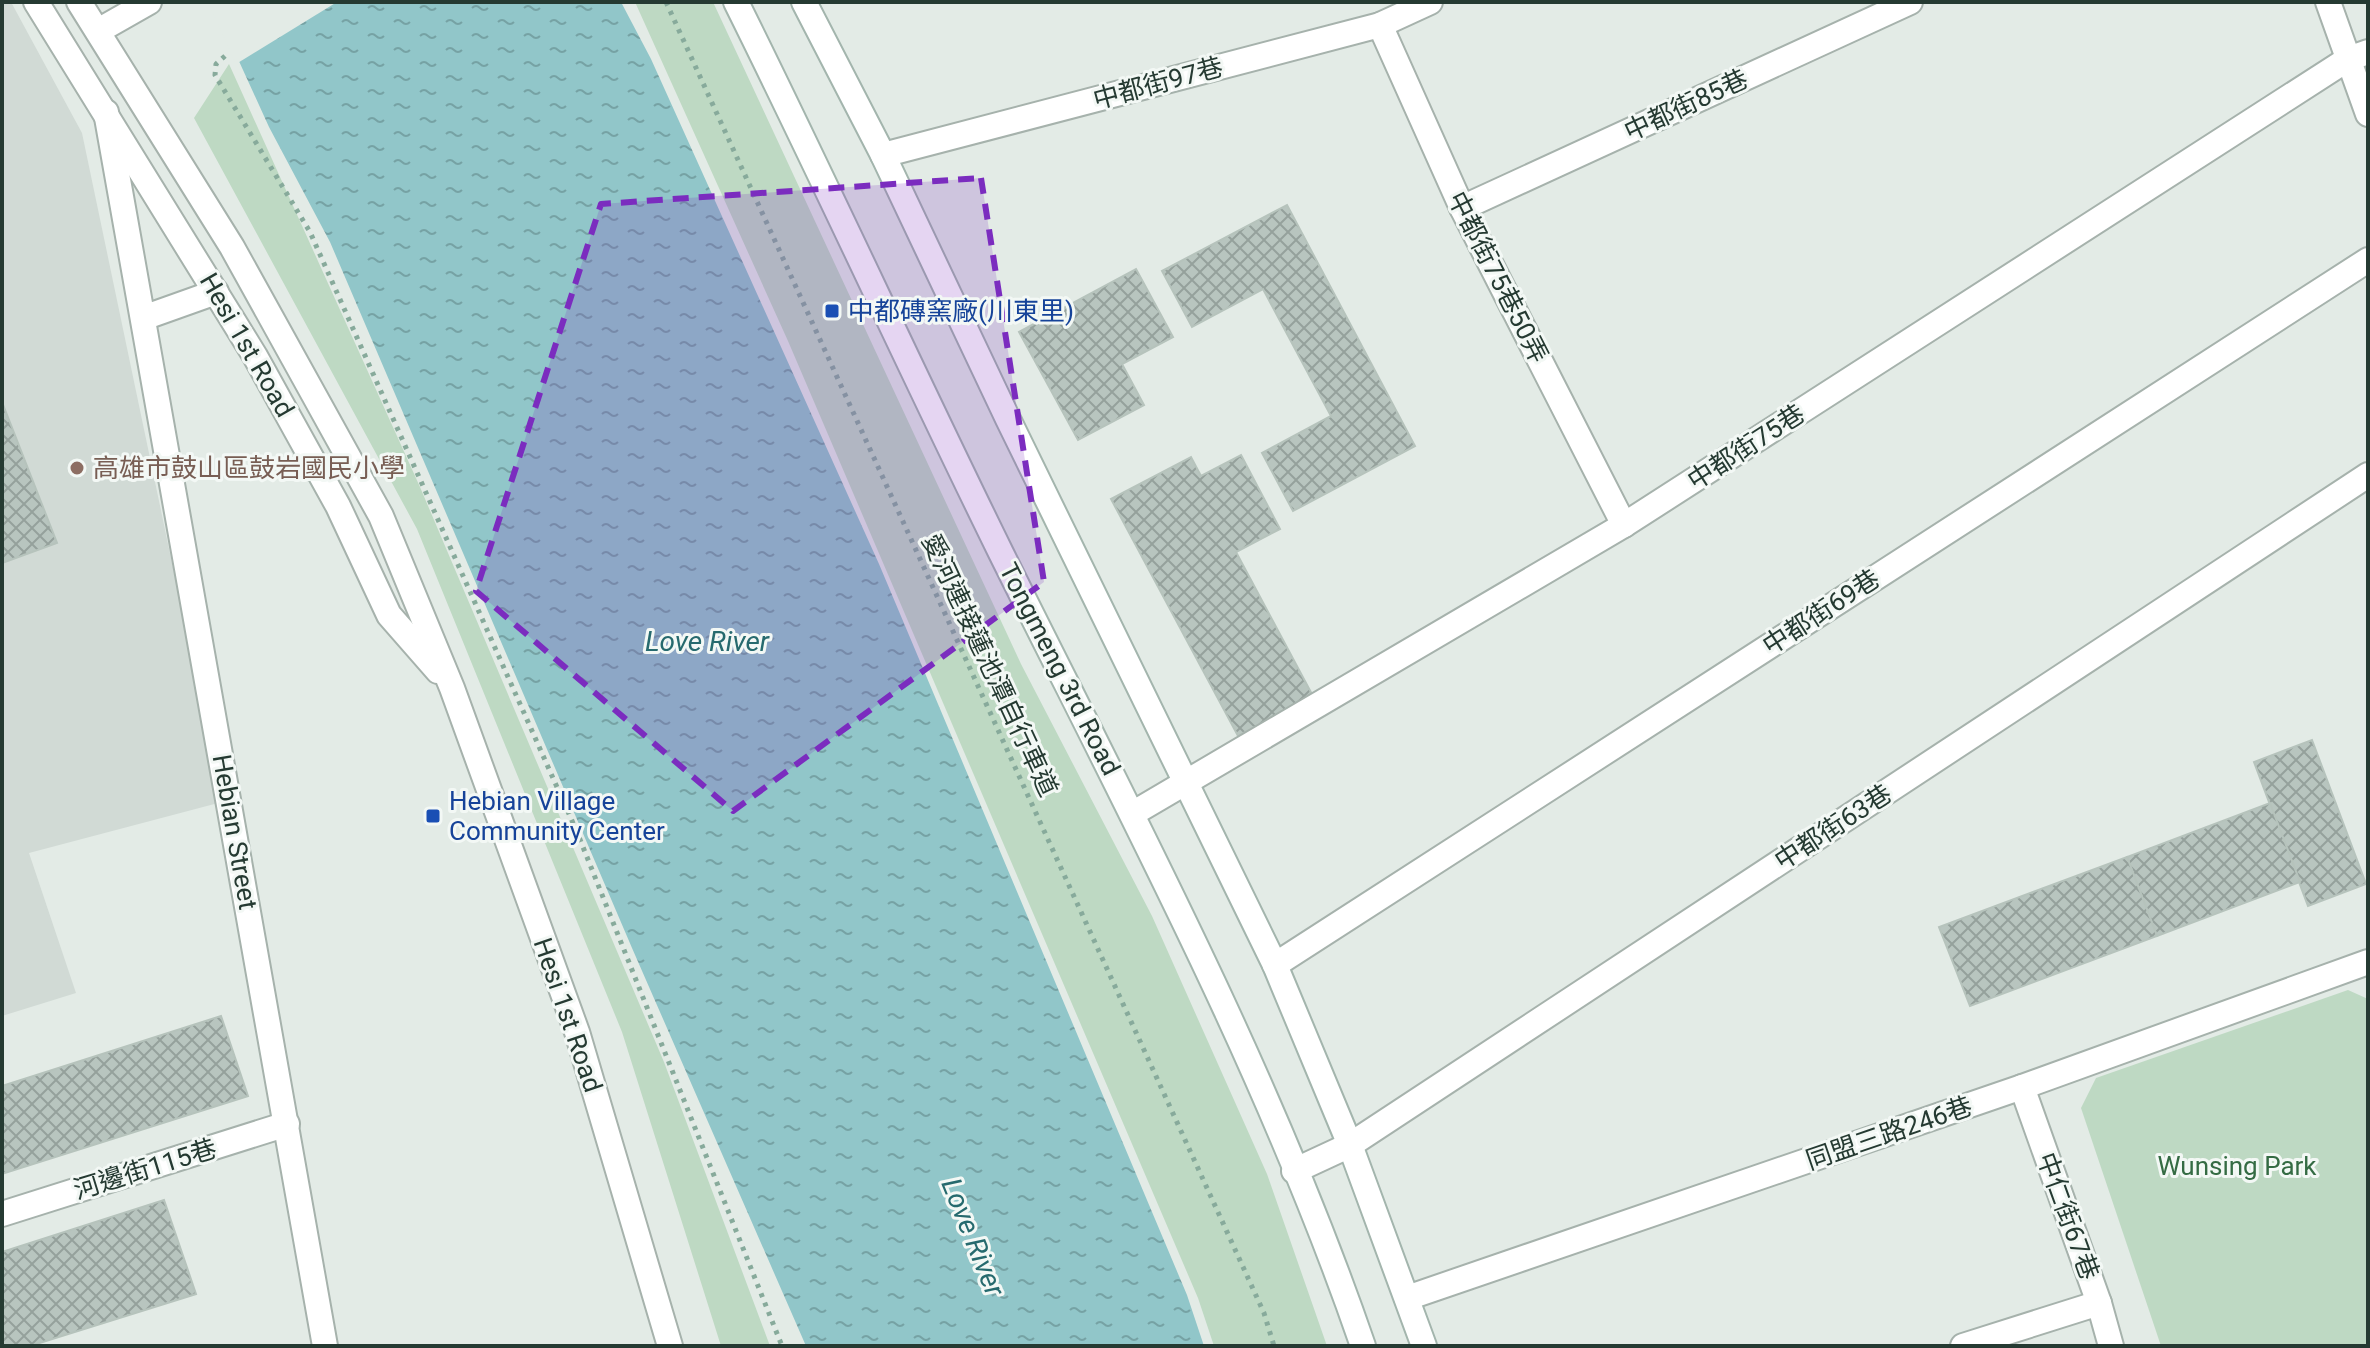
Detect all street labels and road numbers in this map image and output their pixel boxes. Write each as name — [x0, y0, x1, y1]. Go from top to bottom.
street label: 中都街97巷 — [1090, 51, 1226, 115]
street label: 中都街85巷 — [1619, 63, 1753, 147]
street label: 中都街75巷50弄 — [1442, 186, 1554, 368]
street label: Hesi 1st Road — [194, 268, 300, 422]
street label: 中都街75巷 — [1682, 398, 1810, 496]
street label: 愛河連接蓮池潭自行車道 — [916, 529, 1064, 801]
street label: Tongmeng 3rd Road — [994, 558, 1126, 780]
street label: 中都街69巷 — [1757, 563, 1885, 661]
street label: Hebian Street — [207, 752, 263, 912]
street label: 中都街63巷 — [1769, 778, 1897, 876]
street label: Hesi 1st Road — [528, 934, 608, 1096]
street label: 同盟三路246巷 — [1802, 1091, 1976, 1175]
street label: 河邊街115巷 — [70, 1133, 220, 1205]
street label: 中仁街67巷 — [2031, 1148, 2105, 1284]

